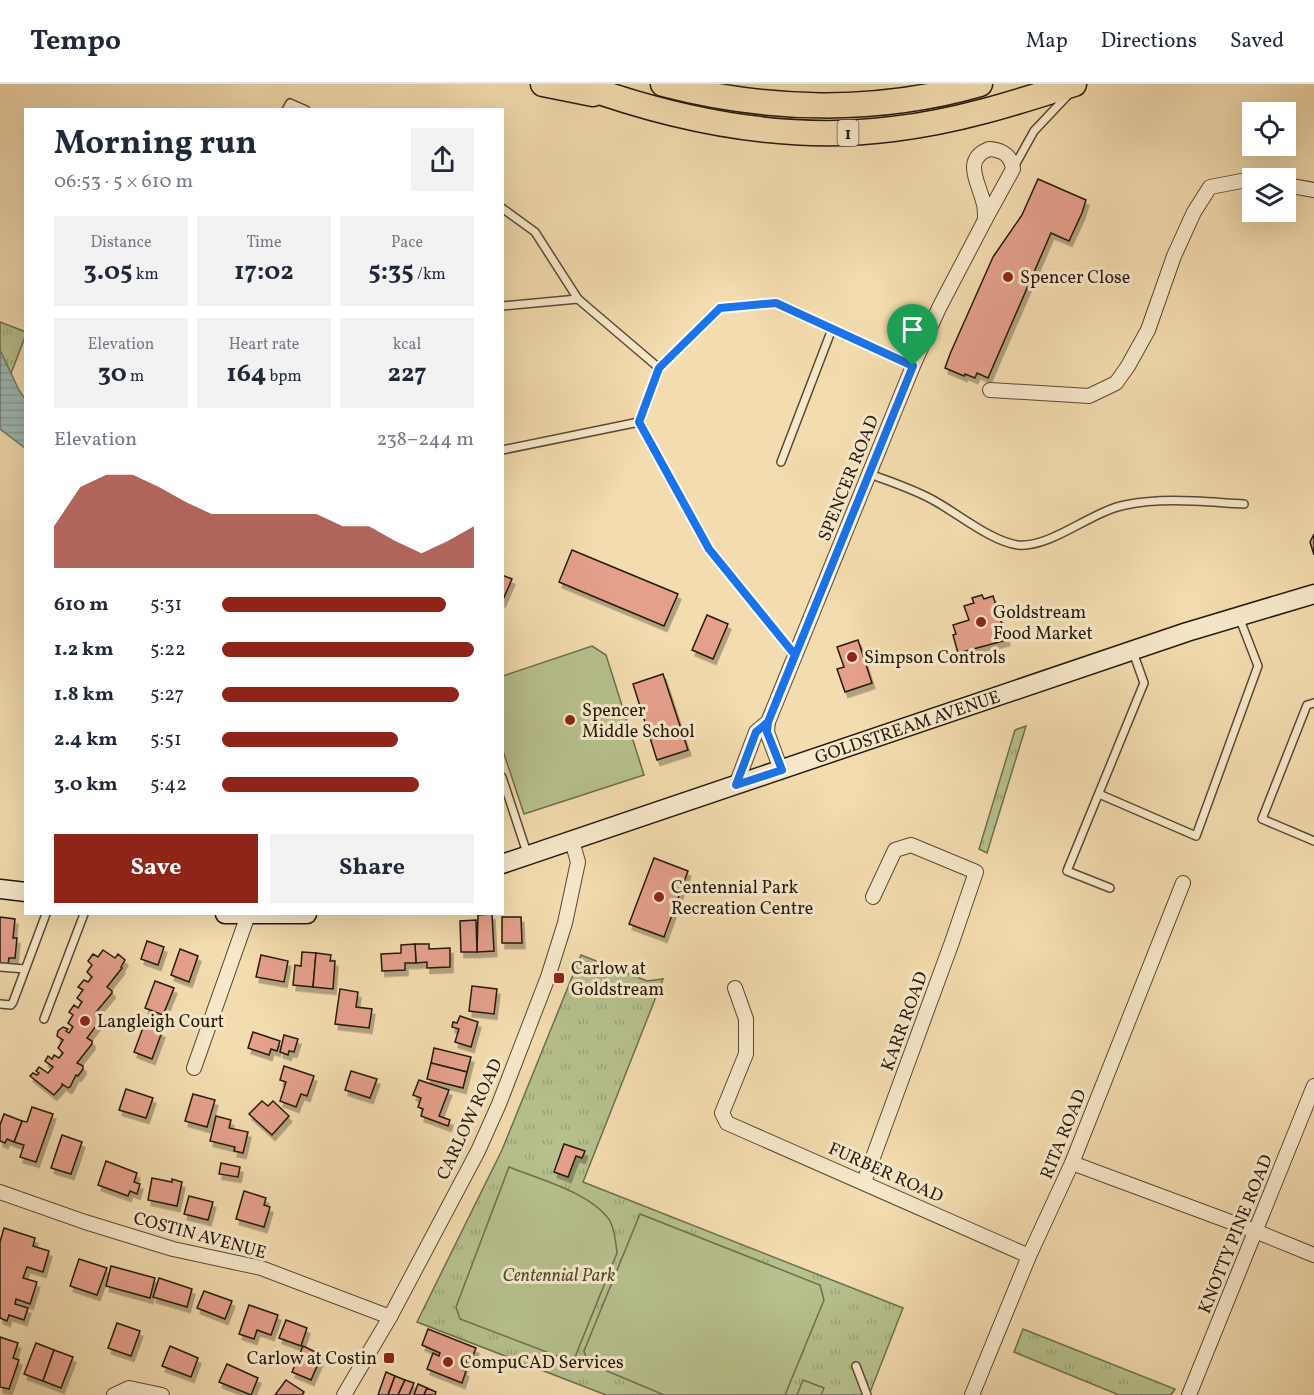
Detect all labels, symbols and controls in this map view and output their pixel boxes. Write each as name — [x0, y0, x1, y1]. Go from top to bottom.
text: Tempo — [30, 22, 121, 61]
text: Map — [1026, 27, 1068, 56]
text: Directions — [1101, 27, 1197, 56]
text: Saved — [1230, 27, 1284, 56]
map controls — [1242, 102, 1296, 222]
button: locate — [1242, 102, 1296, 156]
road number: 1 — [838, 120, 858, 146]
text: Morning run — [54, 122, 257, 168]
button: share — [411, 128, 474, 191]
text: 06:53 · 5 × 610 m — [54, 168, 193, 196]
button: layers — [1242, 168, 1296, 222]
text: Distance — [90, 232, 152, 254]
text: Time — [246, 232, 282, 254]
text: Pace — [391, 232, 423, 254]
text: 3.05 — [83, 254, 132, 290]
text: 17:02 — [234, 254, 294, 290]
text: 5:35 — [368, 254, 414, 290]
text: km — [132, 264, 159, 286]
text: /km — [414, 264, 446, 286]
place label: Spencer Close — [1020, 266, 1130, 291]
marker: Spencer Close — [1001, 270, 1015, 284]
pin — [887, 304, 938, 366]
icon: arrive — [896, 313, 929, 346]
text: Elevation — [88, 334, 154, 356]
text: Heart rate — [229, 334, 299, 356]
text: kcal — [393, 334, 421, 356]
text: 30 — [98, 356, 127, 392]
text: 164 — [226, 356, 266, 392]
text: 227 — [387, 356, 427, 392]
text: m — [127, 366, 144, 388]
text: bpm — [266, 366, 302, 388]
street label: SPENCER ROAD — [813, 412, 886, 545]
text: Elevation — [54, 426, 137, 454]
text: 238–244 m — [376, 426, 474, 454]
text: 610 m — [54, 591, 109, 619]
text: 5:31 — [150, 591, 182, 619]
place label: Goldstream Food Market — [993, 601, 1093, 647]
marker: Goldstream Food Market — [974, 615, 988, 629]
text: 1.2 km — [54, 636, 114, 664]
text: 5:22 — [150, 636, 186, 664]
place label: Simpson Controls — [864, 646, 1006, 671]
marker: Simpson Controls — [845, 650, 859, 664]
text: 1.8 km — [54, 681, 114, 709]
text: 5:27 — [150, 681, 184, 709]
street label: GOLDSTREAM AVENUE — [812, 685, 1004, 771]
place label: Spencer Middle School — [582, 699, 695, 745]
marker: Spencer Middle School — [563, 713, 577, 727]
text: 2.4 km — [54, 726, 118, 754]
text: 5:51 — [150, 726, 182, 754]
text: 3.0 km — [54, 771, 118, 799]
text: 5:42 — [150, 771, 187, 799]
button: Save — [54, 834, 258, 903]
button: Share — [270, 834, 474, 903]
place label: Centennial Park Recreation Centre — [671, 876, 813, 922]
marker: Centennial Park Recreation Centre — [652, 890, 666, 904]
place label: Carlow at Goldstream — [571, 957, 664, 1003]
street label: KARR ROAD — [876, 968, 935, 1075]
marker: Carlow at Goldstream — [552, 971, 566, 985]
place label: Langleigh Court — [97, 1010, 224, 1035]
marker: Langleigh Court — [78, 1014, 92, 1028]
street label: CARLOW ROAD — [431, 1055, 509, 1184]
street label: RITA ROAD — [1035, 1086, 1094, 1183]
street label: FURBER ROAD — [824, 1137, 947, 1210]
street label: KNOTTY PINE ROAD — [1193, 1151, 1280, 1318]
street label: COSTIN AVENUE — [130, 1207, 269, 1266]
park label: Centennial Park — [503, 1264, 615, 1289]
place label: Carlow at Costin — [247, 1347, 377, 1372]
marker: Carlow at Costin — [382, 1351, 396, 1365]
place label: CompuCAD Services — [460, 1351, 624, 1376]
marker: CompuCAD Services — [441, 1355, 455, 1369]

